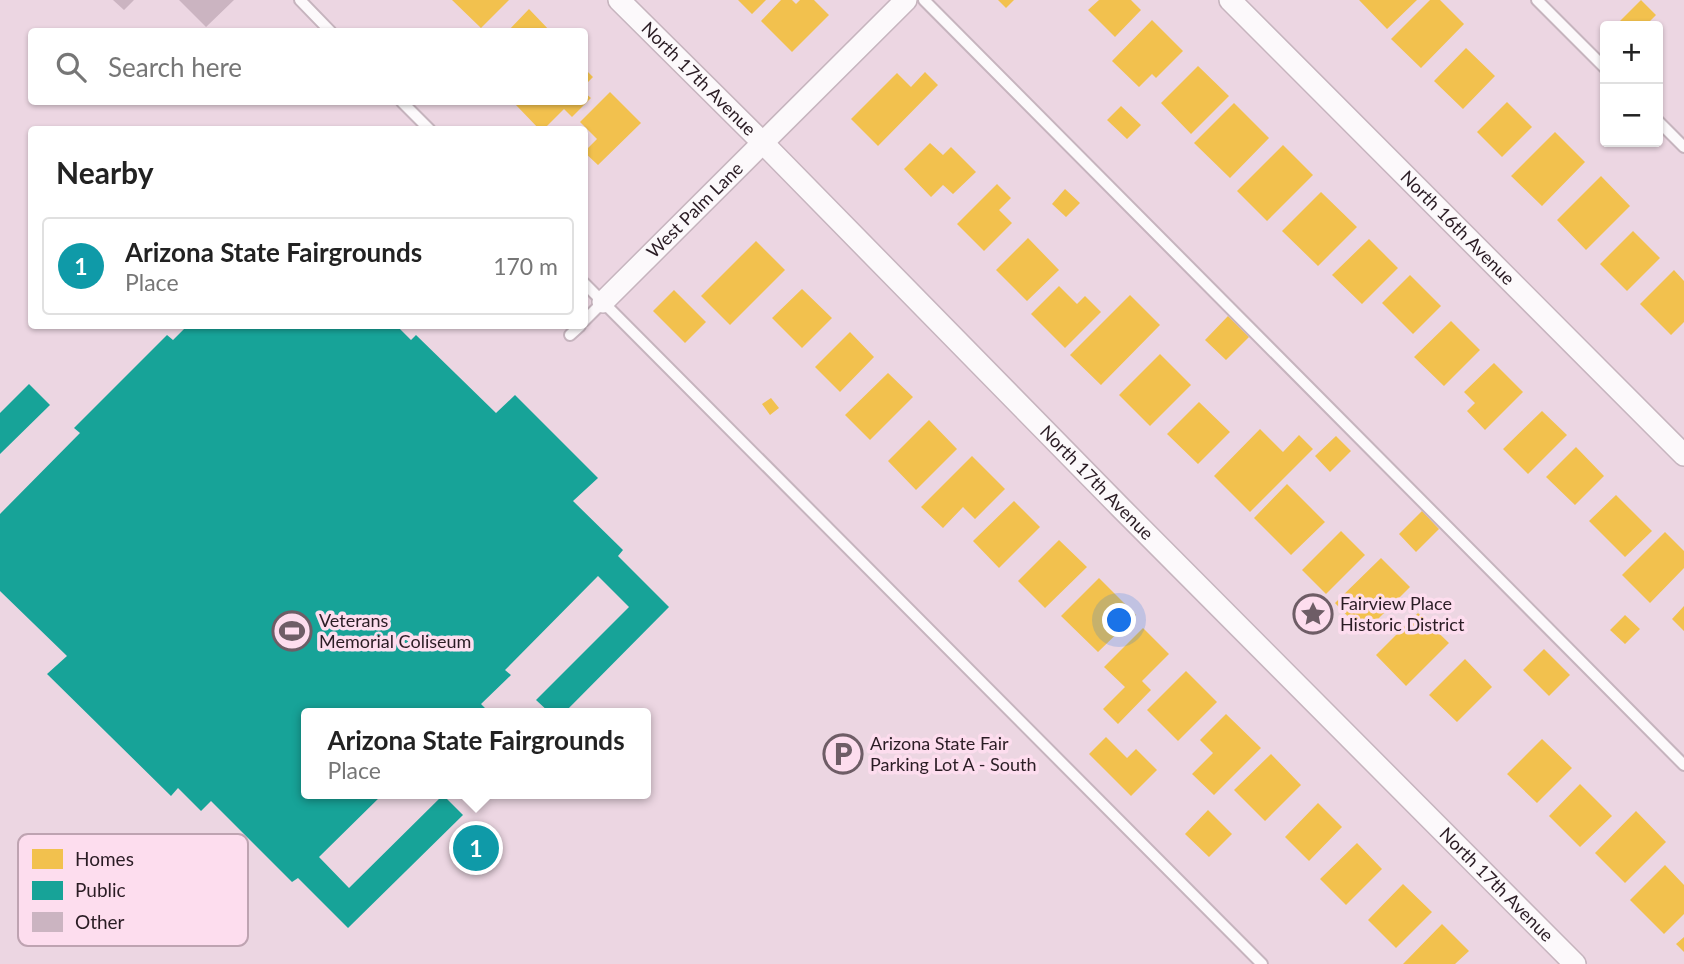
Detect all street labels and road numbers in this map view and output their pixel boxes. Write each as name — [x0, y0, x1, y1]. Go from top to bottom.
street label: North 17th Avenue — [637, 17, 761, 140]
street label: West Palm Lane — [642, 157, 747, 262]
street label: North 16th Avenue — [1397, 166, 1520, 289]
street label: North 17th Avenue — [1036, 420, 1158, 544]
street label: North 17th Avenue — [1435, 822, 1558, 946]

